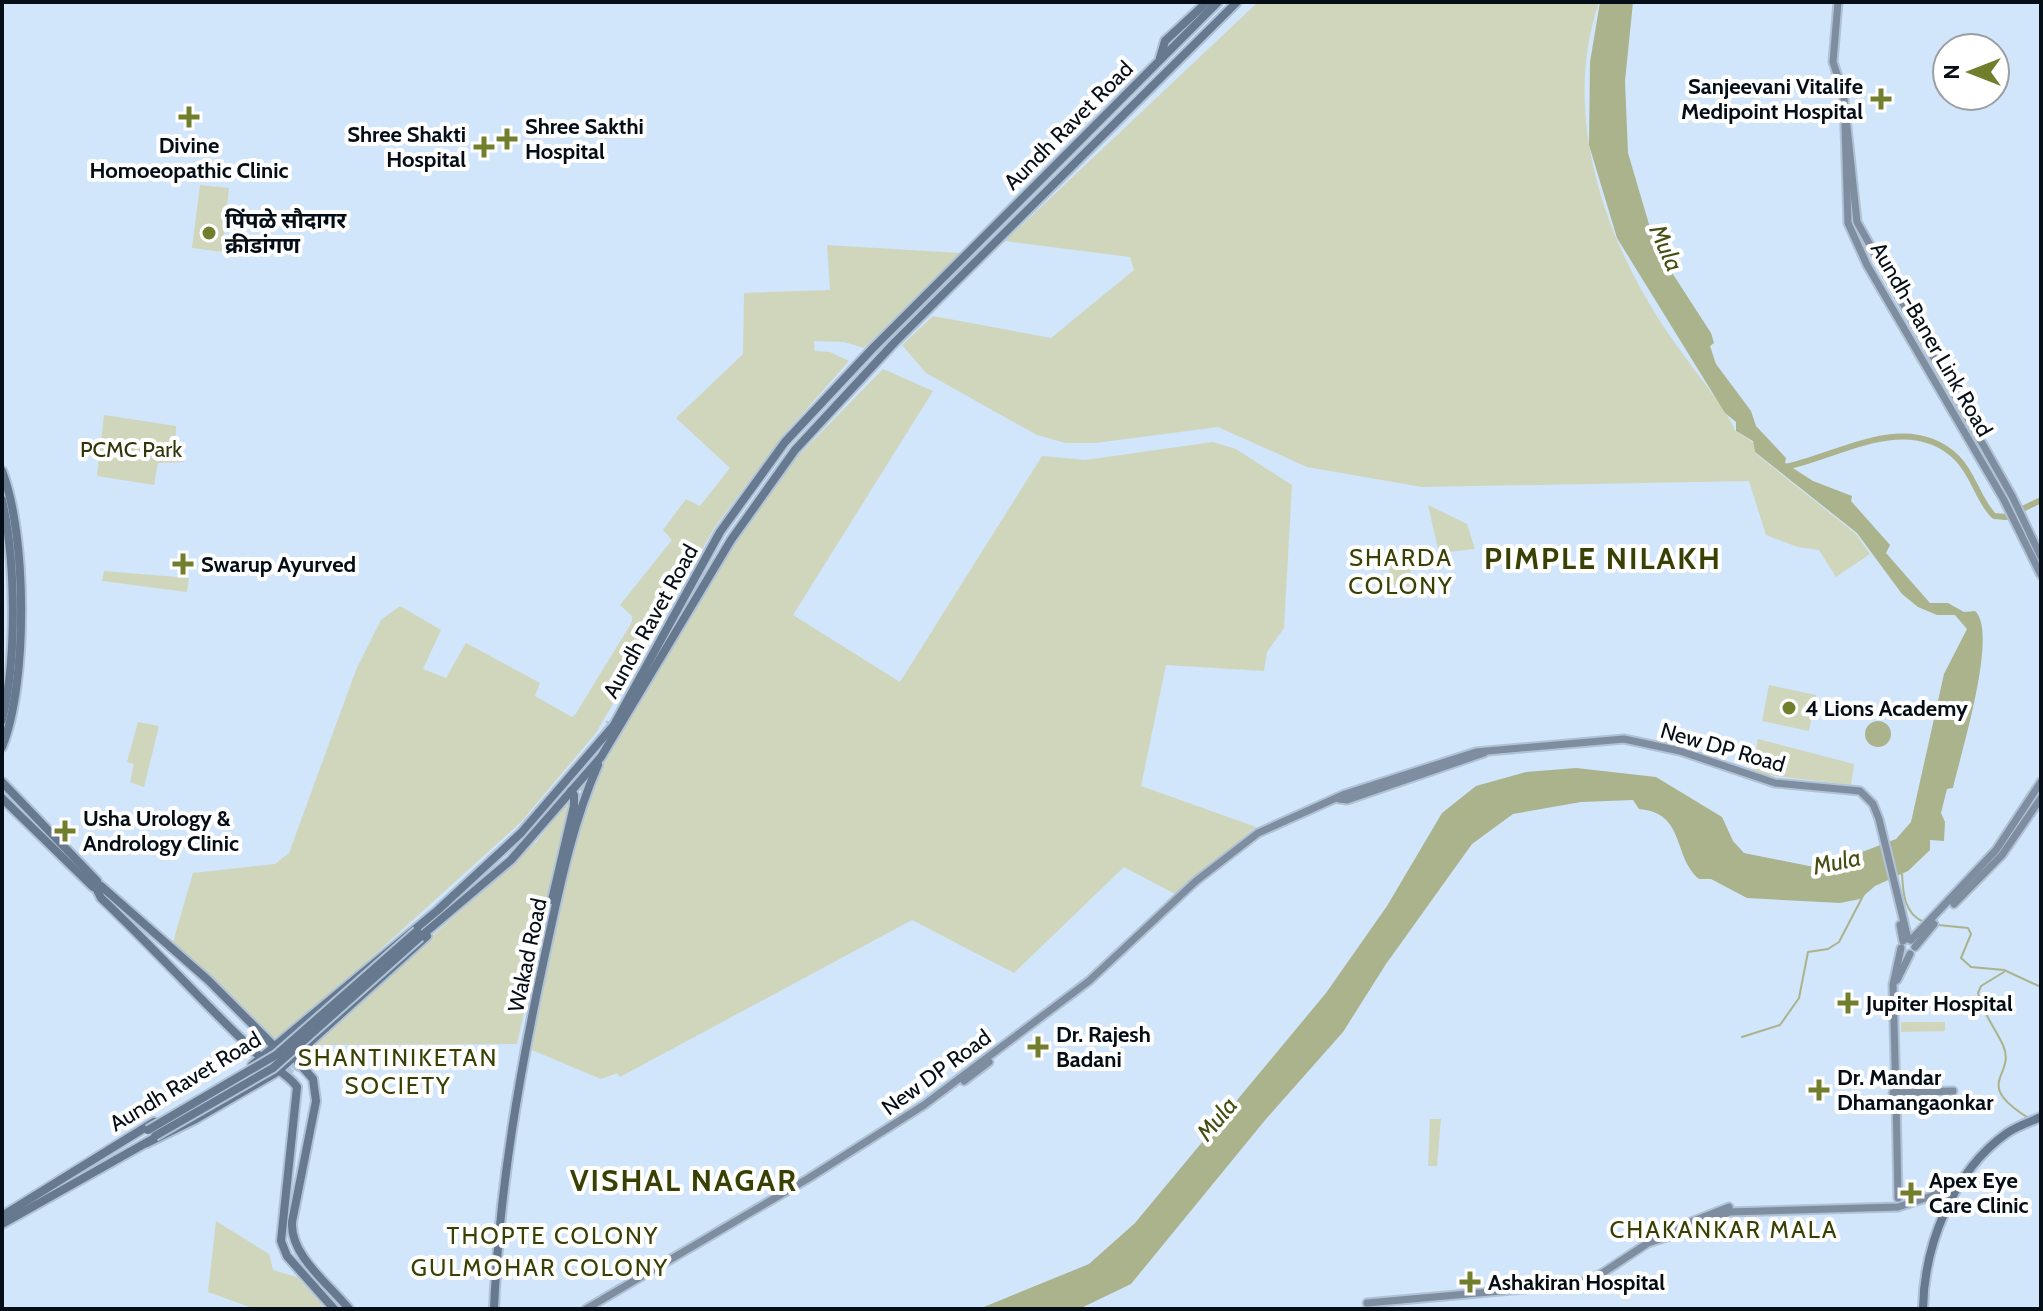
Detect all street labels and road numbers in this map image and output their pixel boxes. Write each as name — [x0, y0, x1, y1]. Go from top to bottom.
street label: Aundh Ravet Road — [998, 55, 1139, 196]
street label: Aundh-Baner Link Road — [1865, 237, 1998, 441]
street label: Aundh Ravet Road — [597, 540, 704, 703]
street label: New DP Road — [1657, 717, 1788, 778]
street label: Wakad Road — [502, 896, 553, 1014]
street label: New DP Road — [876, 1024, 996, 1121]
street label: Aundh Ravet Road — [105, 1026, 266, 1137]

